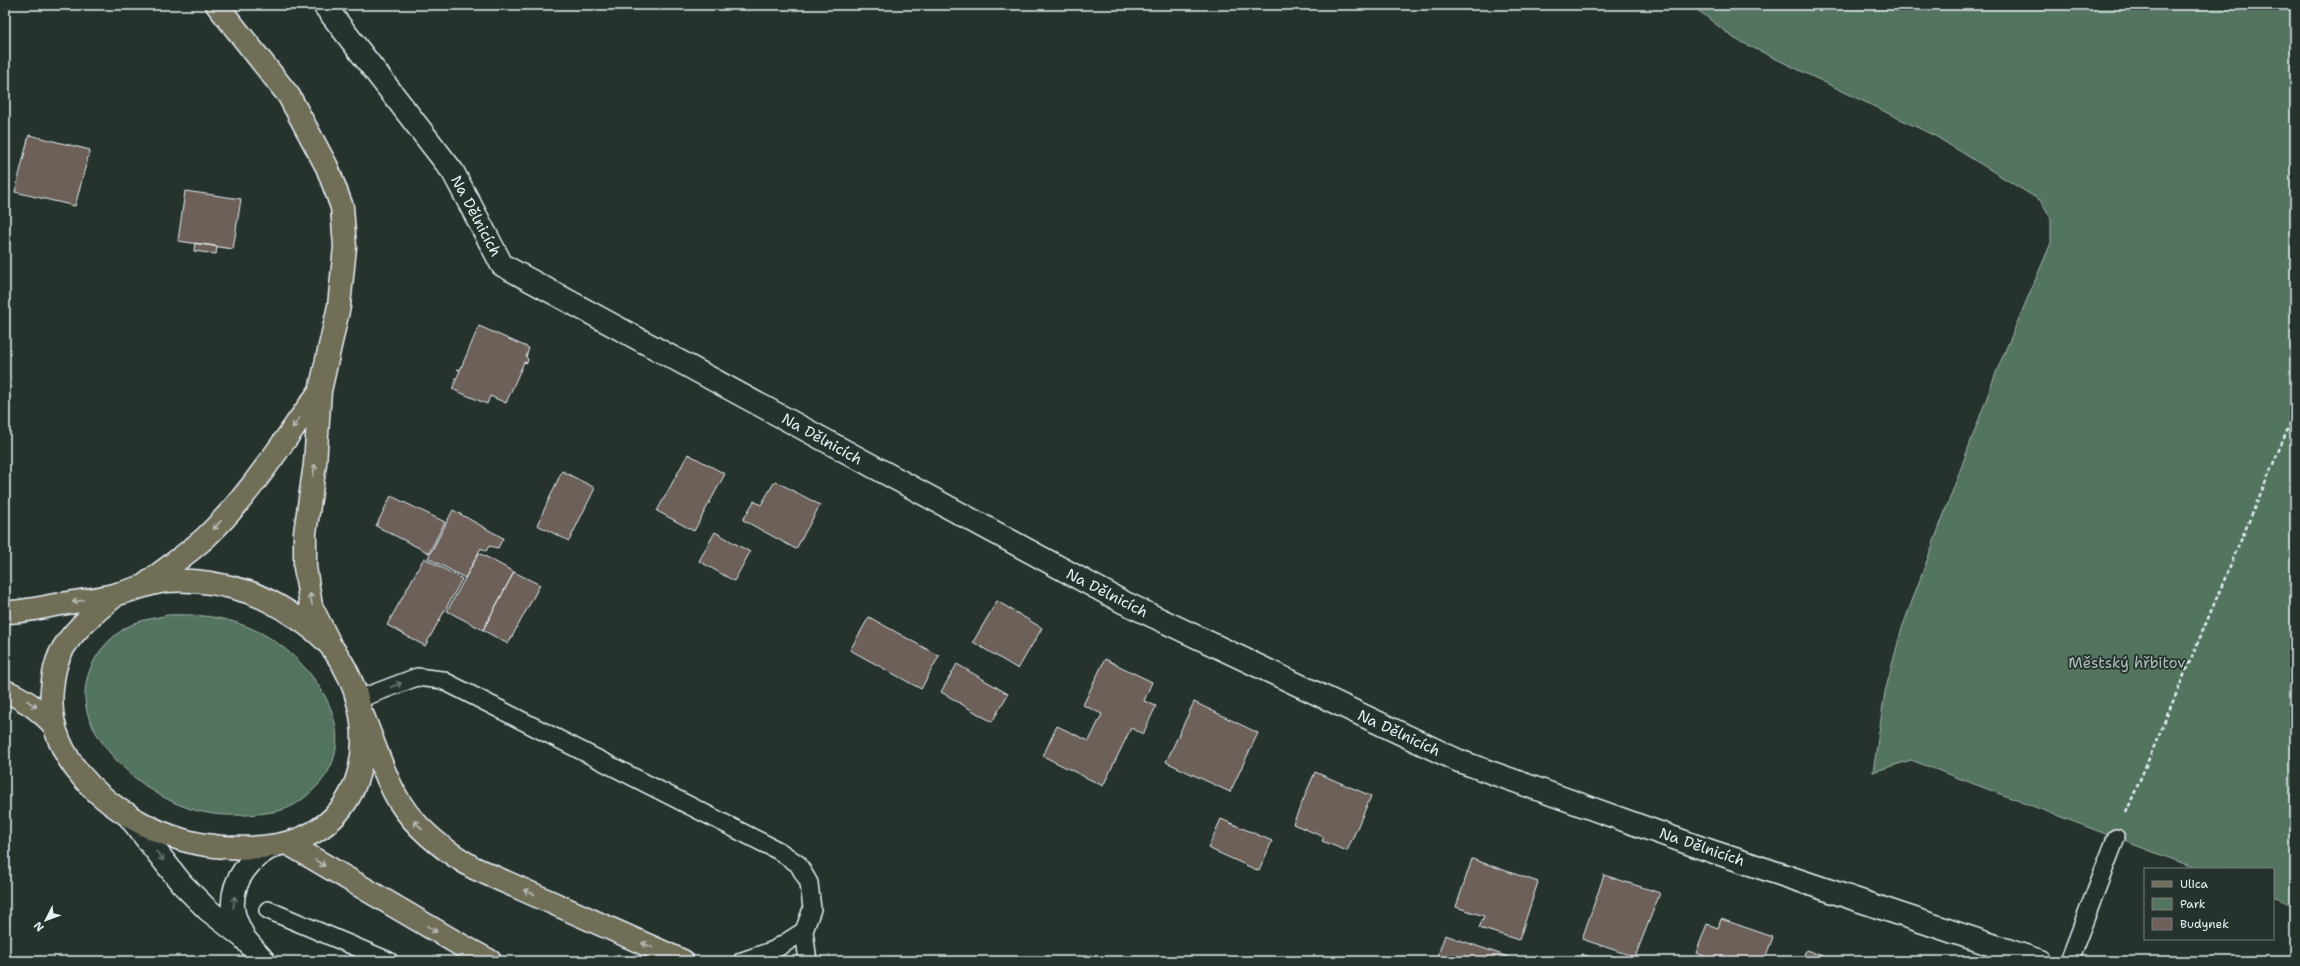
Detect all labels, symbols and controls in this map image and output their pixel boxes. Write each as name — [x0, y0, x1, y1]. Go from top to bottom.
street label: Na Dělnicích — [446, 172, 506, 260]
street label: Na Dělnicích — [778, 409, 866, 469]
one-way arrow — [292, 417, 301, 428]
one-way arrow — [310, 464, 318, 477]
one-way arrow — [213, 520, 222, 530]
street label: Na Dělnicích — [1063, 564, 1151, 622]
one-way arrow — [306, 593, 314, 606]
one-way arrow — [72, 597, 85, 605]
park label: Městský hřbitov — [2068, 653, 2186, 673]
one-way arrow — [389, 681, 401, 689]
one-way arrow — [26, 700, 37, 708]
street label: Na Dělnicích — [1354, 705, 1444, 761]
one-way arrow — [414, 820, 423, 830]
street label: Na Dělnicích — [1657, 823, 1747, 871]
one-way arrow — [156, 850, 165, 861]
one-way arrow — [314, 859, 326, 867]
legend — [2144, 868, 2274, 940]
text: Ulica — [2180, 876, 2209, 892]
one-way arrow — [523, 888, 535, 895]
one-way arrow — [230, 895, 238, 908]
text: Park — [2180, 896, 2206, 912]
north arrow — [26, 900, 66, 940]
text: Budynek — [2180, 916, 2229, 932]
text: N — [30, 918, 47, 935]
one-way arrow — [426, 926, 438, 934]
one-way arrow — [642, 941, 654, 948]

